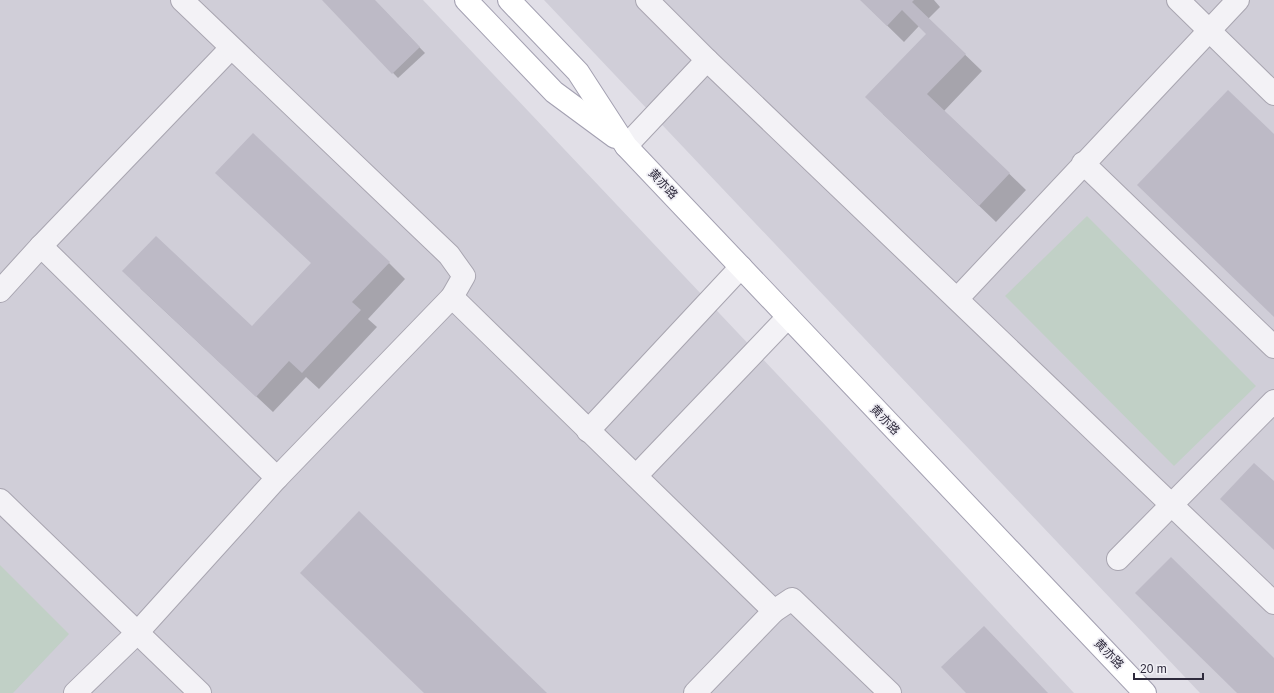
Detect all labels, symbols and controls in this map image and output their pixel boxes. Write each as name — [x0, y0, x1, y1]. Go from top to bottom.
street label: 黄亦路 — [646, 166, 680, 202]
street label: 黄亦路 — [867, 402, 903, 438]
street label: 黄亦路 — [1091, 636, 1127, 672]
scale bar — [1134, 655, 1203, 681]
text: 20 m — [1140, 662, 1167, 676]

